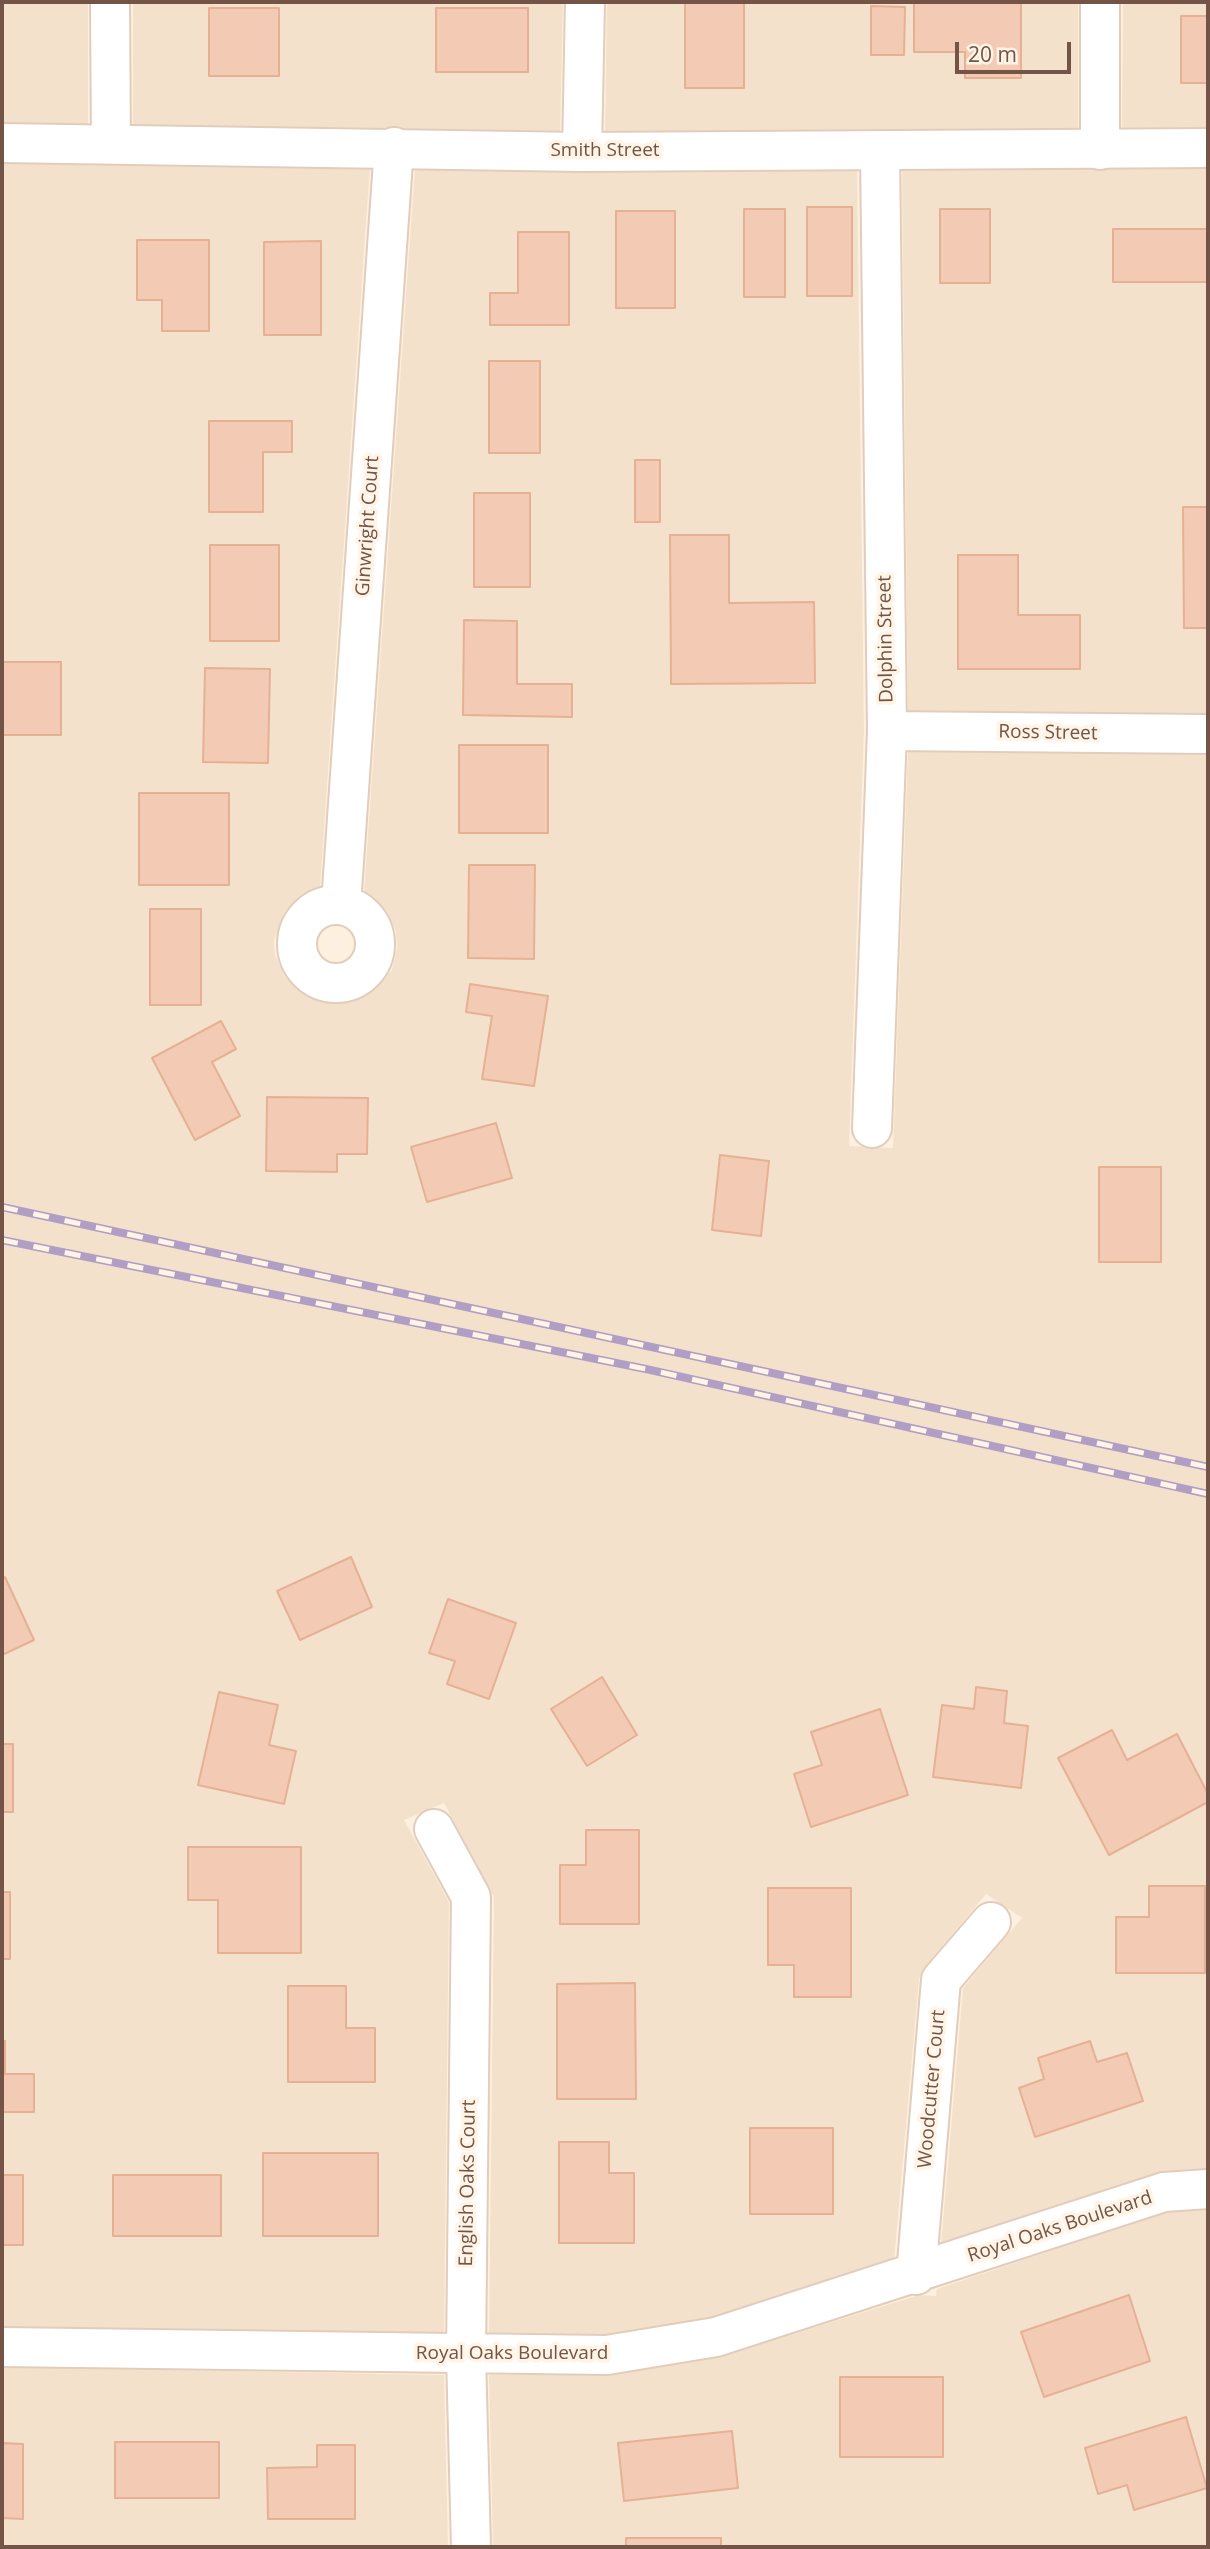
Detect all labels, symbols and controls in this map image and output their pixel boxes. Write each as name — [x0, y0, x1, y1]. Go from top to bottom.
scale bar — [958, 28, 1074, 72]
text: 20 m — [968, 40, 1017, 68]
street label: Smith Street — [550, 140, 660, 162]
street label: Ginwright Court — [352, 455, 384, 597]
street label: Dolphin Street — [873, 575, 899, 703]
street label: Ross Street — [998, 721, 1098, 745]
street label: Woodcutter Court — [914, 2009, 950, 2169]
street label: English Oaks Court — [455, 2099, 481, 2267]
street label: Royal Oaks Boulevard — [965, 2186, 1155, 2268]
street label: Royal Oaks Boulevard — [416, 2343, 608, 2365]

